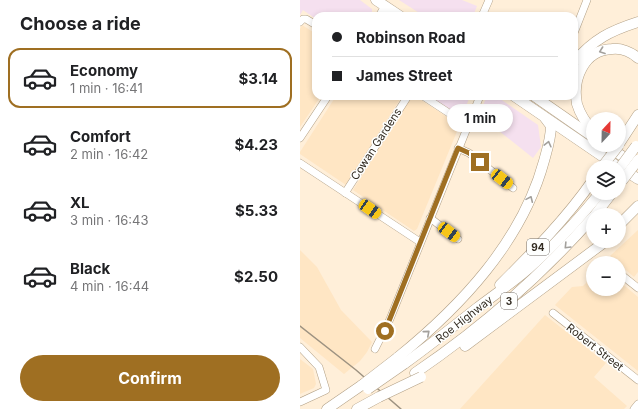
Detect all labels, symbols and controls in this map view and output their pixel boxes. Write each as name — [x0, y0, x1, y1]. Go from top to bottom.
text: Choose a ride — [20, 13, 141, 34]
text: Robinson Road — [356, 28, 465, 47]
one-way arrow — [598, 47, 605, 55]
icon: car — [22, 60, 58, 96]
text: Economy — [70, 61, 138, 80]
text: James Street — [356, 66, 452, 85]
text: $3.14 — [239, 69, 278, 88]
text: 1 min · 16:41 — [70, 80, 143, 96]
callout: 1 min — [447, 104, 513, 132]
street label: Cowan Gardens — [348, 105, 405, 183]
text: 1 min — [464, 110, 496, 126]
north arrow — [586, 112, 626, 152]
map controls — [586, 112, 626, 296]
icon: car — [22, 126, 58, 162]
text: Comfort — [70, 127, 131, 146]
text: $4.23 — [234, 135, 278, 154]
one-way arrow — [543, 141, 552, 148]
text: 2 min · 16:42 — [70, 146, 148, 162]
route end — [471, 153, 489, 171]
button: layers — [586, 160, 626, 200]
car — [489, 167, 515, 191]
icon: car — [22, 192, 58, 228]
text: XL — [70, 193, 90, 212]
one-way arrow — [525, 196, 533, 204]
car — [357, 197, 383, 221]
text: $5.33 — [235, 201, 278, 220]
button: + — [586, 208, 626, 248]
text: 3 min · 16:43 — [70, 212, 148, 228]
car — [436, 220, 462, 244]
road number: 94 — [527, 239, 549, 255]
one-way arrow — [564, 241, 572, 249]
button: − — [586, 256, 626, 296]
icon: car — [22, 258, 58, 294]
text: Black — [70, 259, 110, 278]
text: $2.50 — [234, 267, 278, 286]
text: 4 min · 16:44 — [70, 278, 149, 294]
street label: Roe Highway — [433, 292, 495, 346]
road number: 3 — [501, 293, 517, 309]
street label: Robert Street — [564, 320, 627, 374]
route start — [376, 322, 394, 340]
one-way arrow — [422, 331, 429, 338]
button: Confirm — [20, 355, 280, 401]

